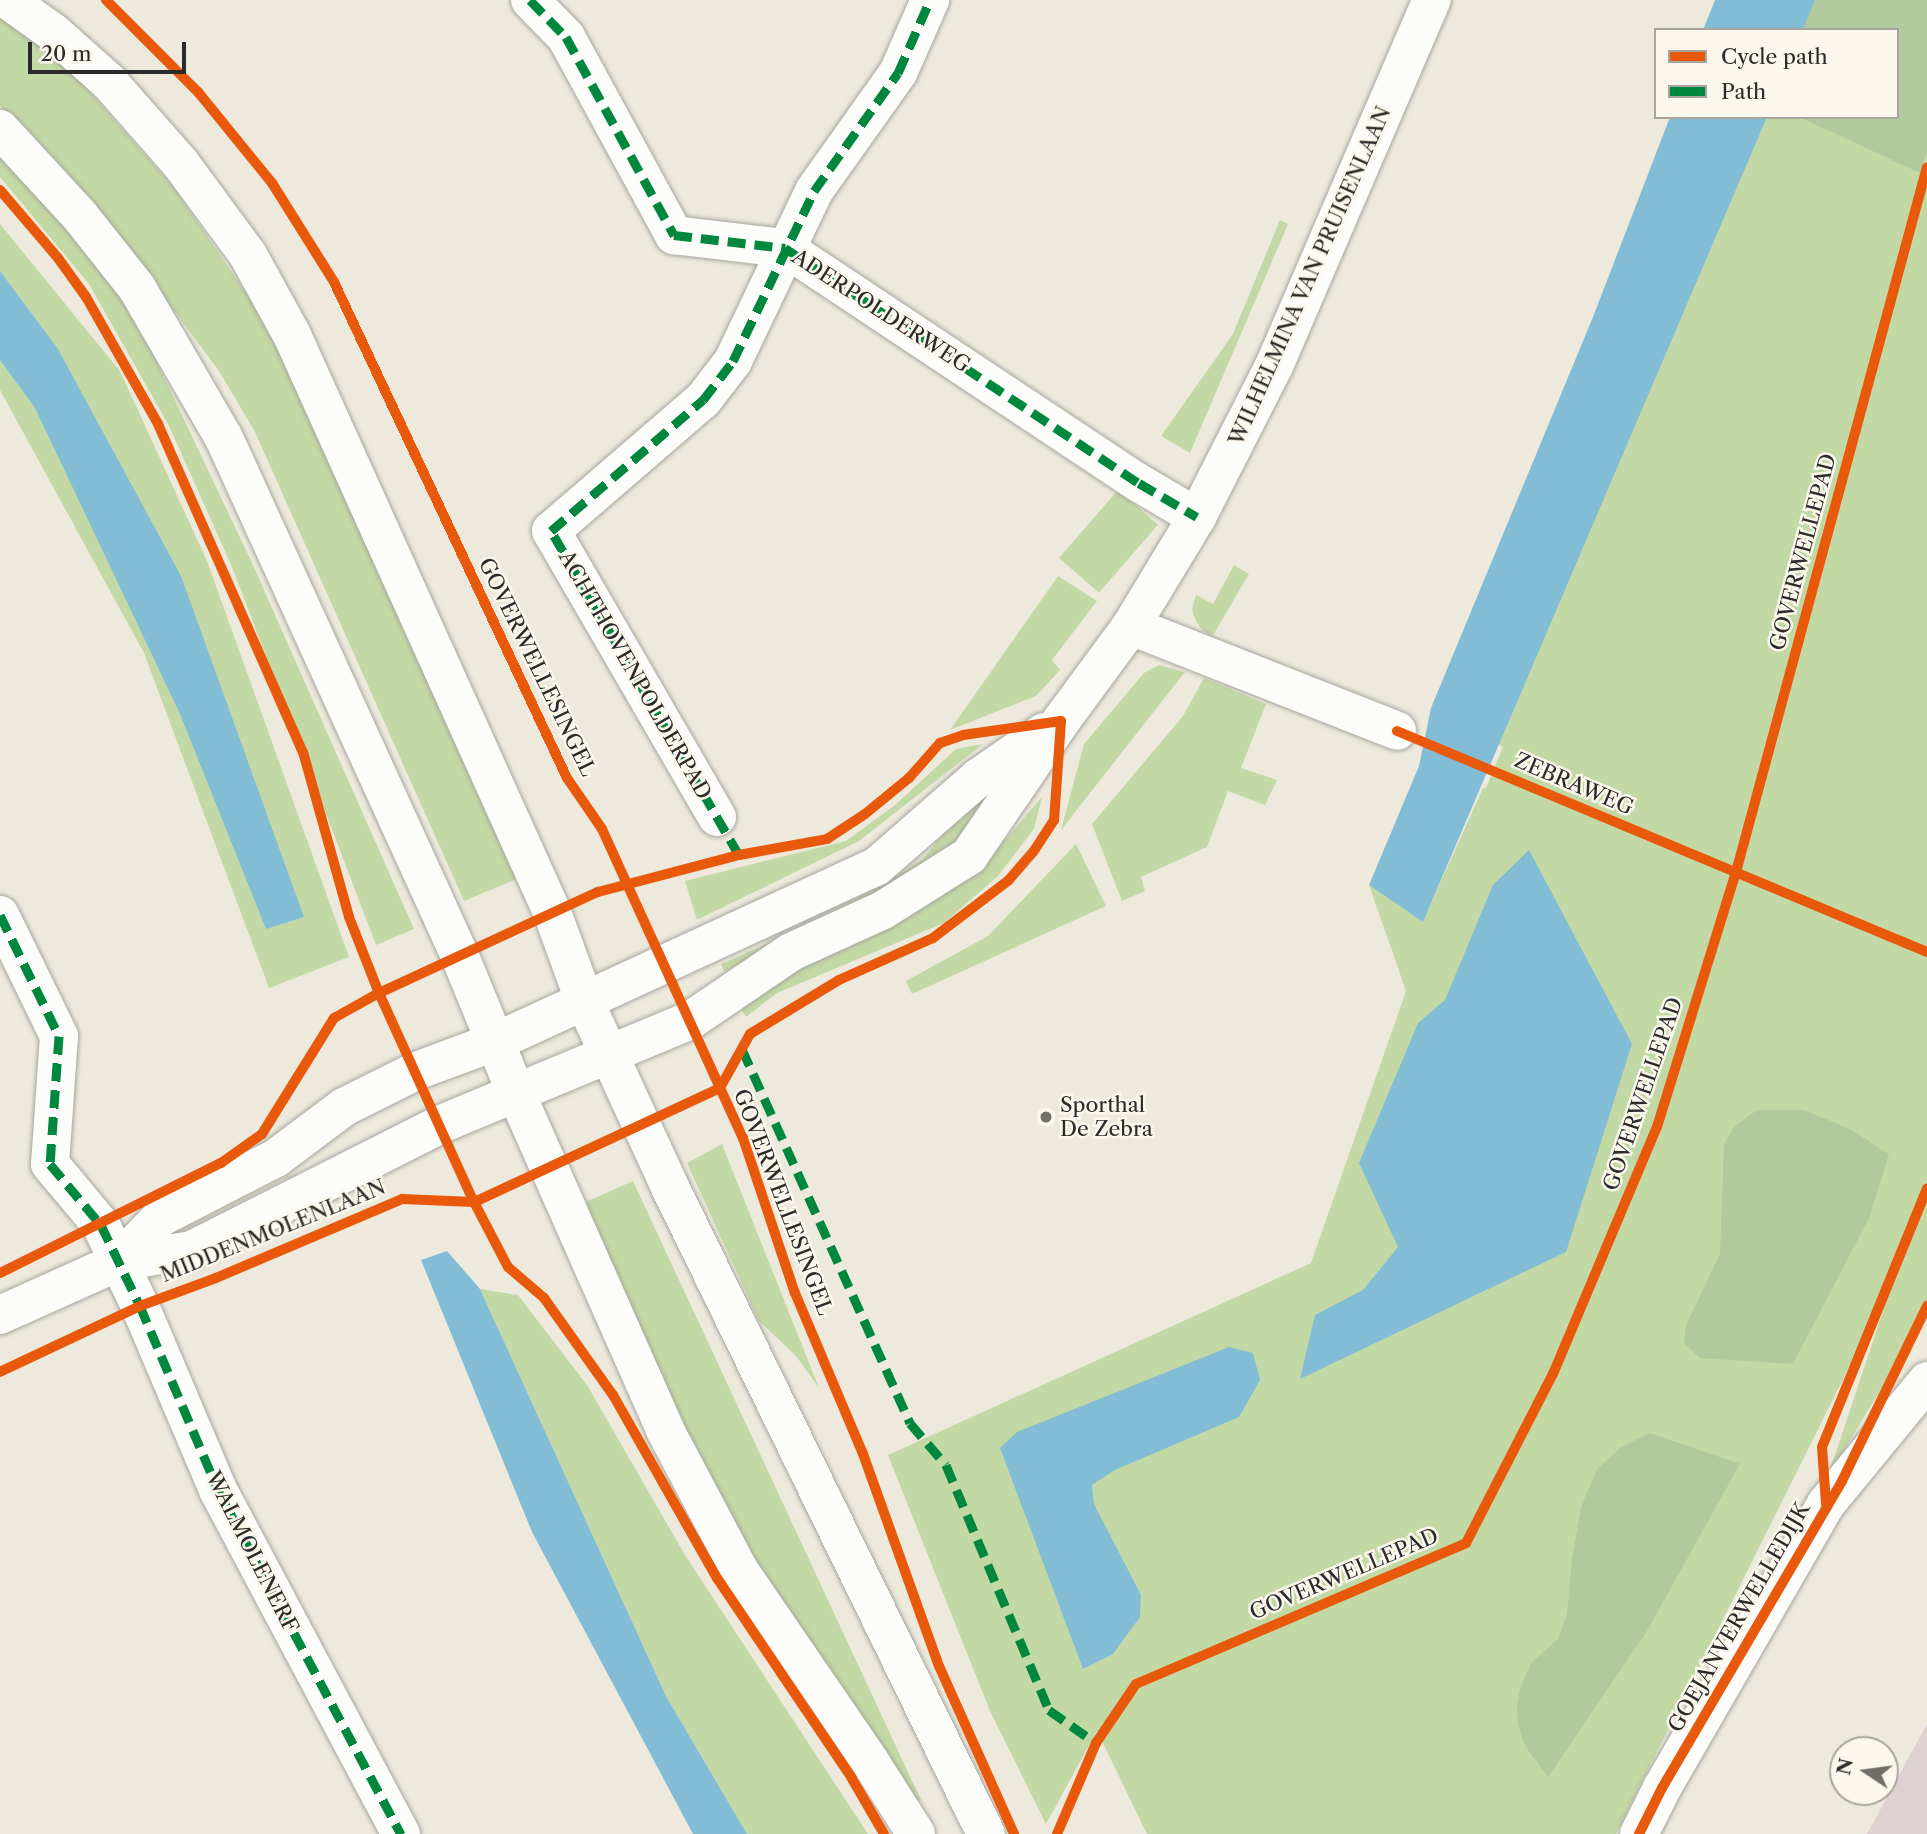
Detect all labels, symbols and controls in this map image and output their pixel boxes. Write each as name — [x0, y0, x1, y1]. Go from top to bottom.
scale bar — [32, 28, 189, 72]
legend — [1654, 28, 1899, 119]
text: 20 m — [41, 41, 92, 66]
text: Cycle path — [1721, 44, 1828, 69]
text: Path — [1721, 79, 1766, 104]
street label: WILHELMINA VAN PRUISENLAAN — [1223, 102, 1397, 450]
street label: ADERPOLDERWEG — [787, 244, 975, 378]
street label: GOVERWELLEPAD — [1765, 451, 1841, 653]
street label: ACHTHOVENPOLDERPAD — [553, 546, 717, 804]
street label: GOVERWELLESINGEL — [473, 554, 601, 780]
street label: ZEBRAWEG — [1511, 748, 1637, 820]
street label: GOVERWELLEPAD — [1598, 994, 1688, 1194]
street label: GOVERWELLESINGEL — [728, 1085, 838, 1319]
place label: Sporthal De Zebra — [1060, 1092, 1153, 1142]
marker: Sporthal De Zebra — [1038, 1109, 1054, 1125]
street label: MIDDENMOLENLAAN — [157, 1174, 389, 1288]
street label: WALMOLENERF — [200, 1467, 304, 1637]
street label: GOEJANVERWELLEDIJK — [1663, 1498, 1815, 1736]
street label: GOVERWELLEPAD — [1246, 1523, 1442, 1625]
north arrow — [1829, 1736, 1899, 1806]
text: N — [1832, 1756, 1858, 1777]

